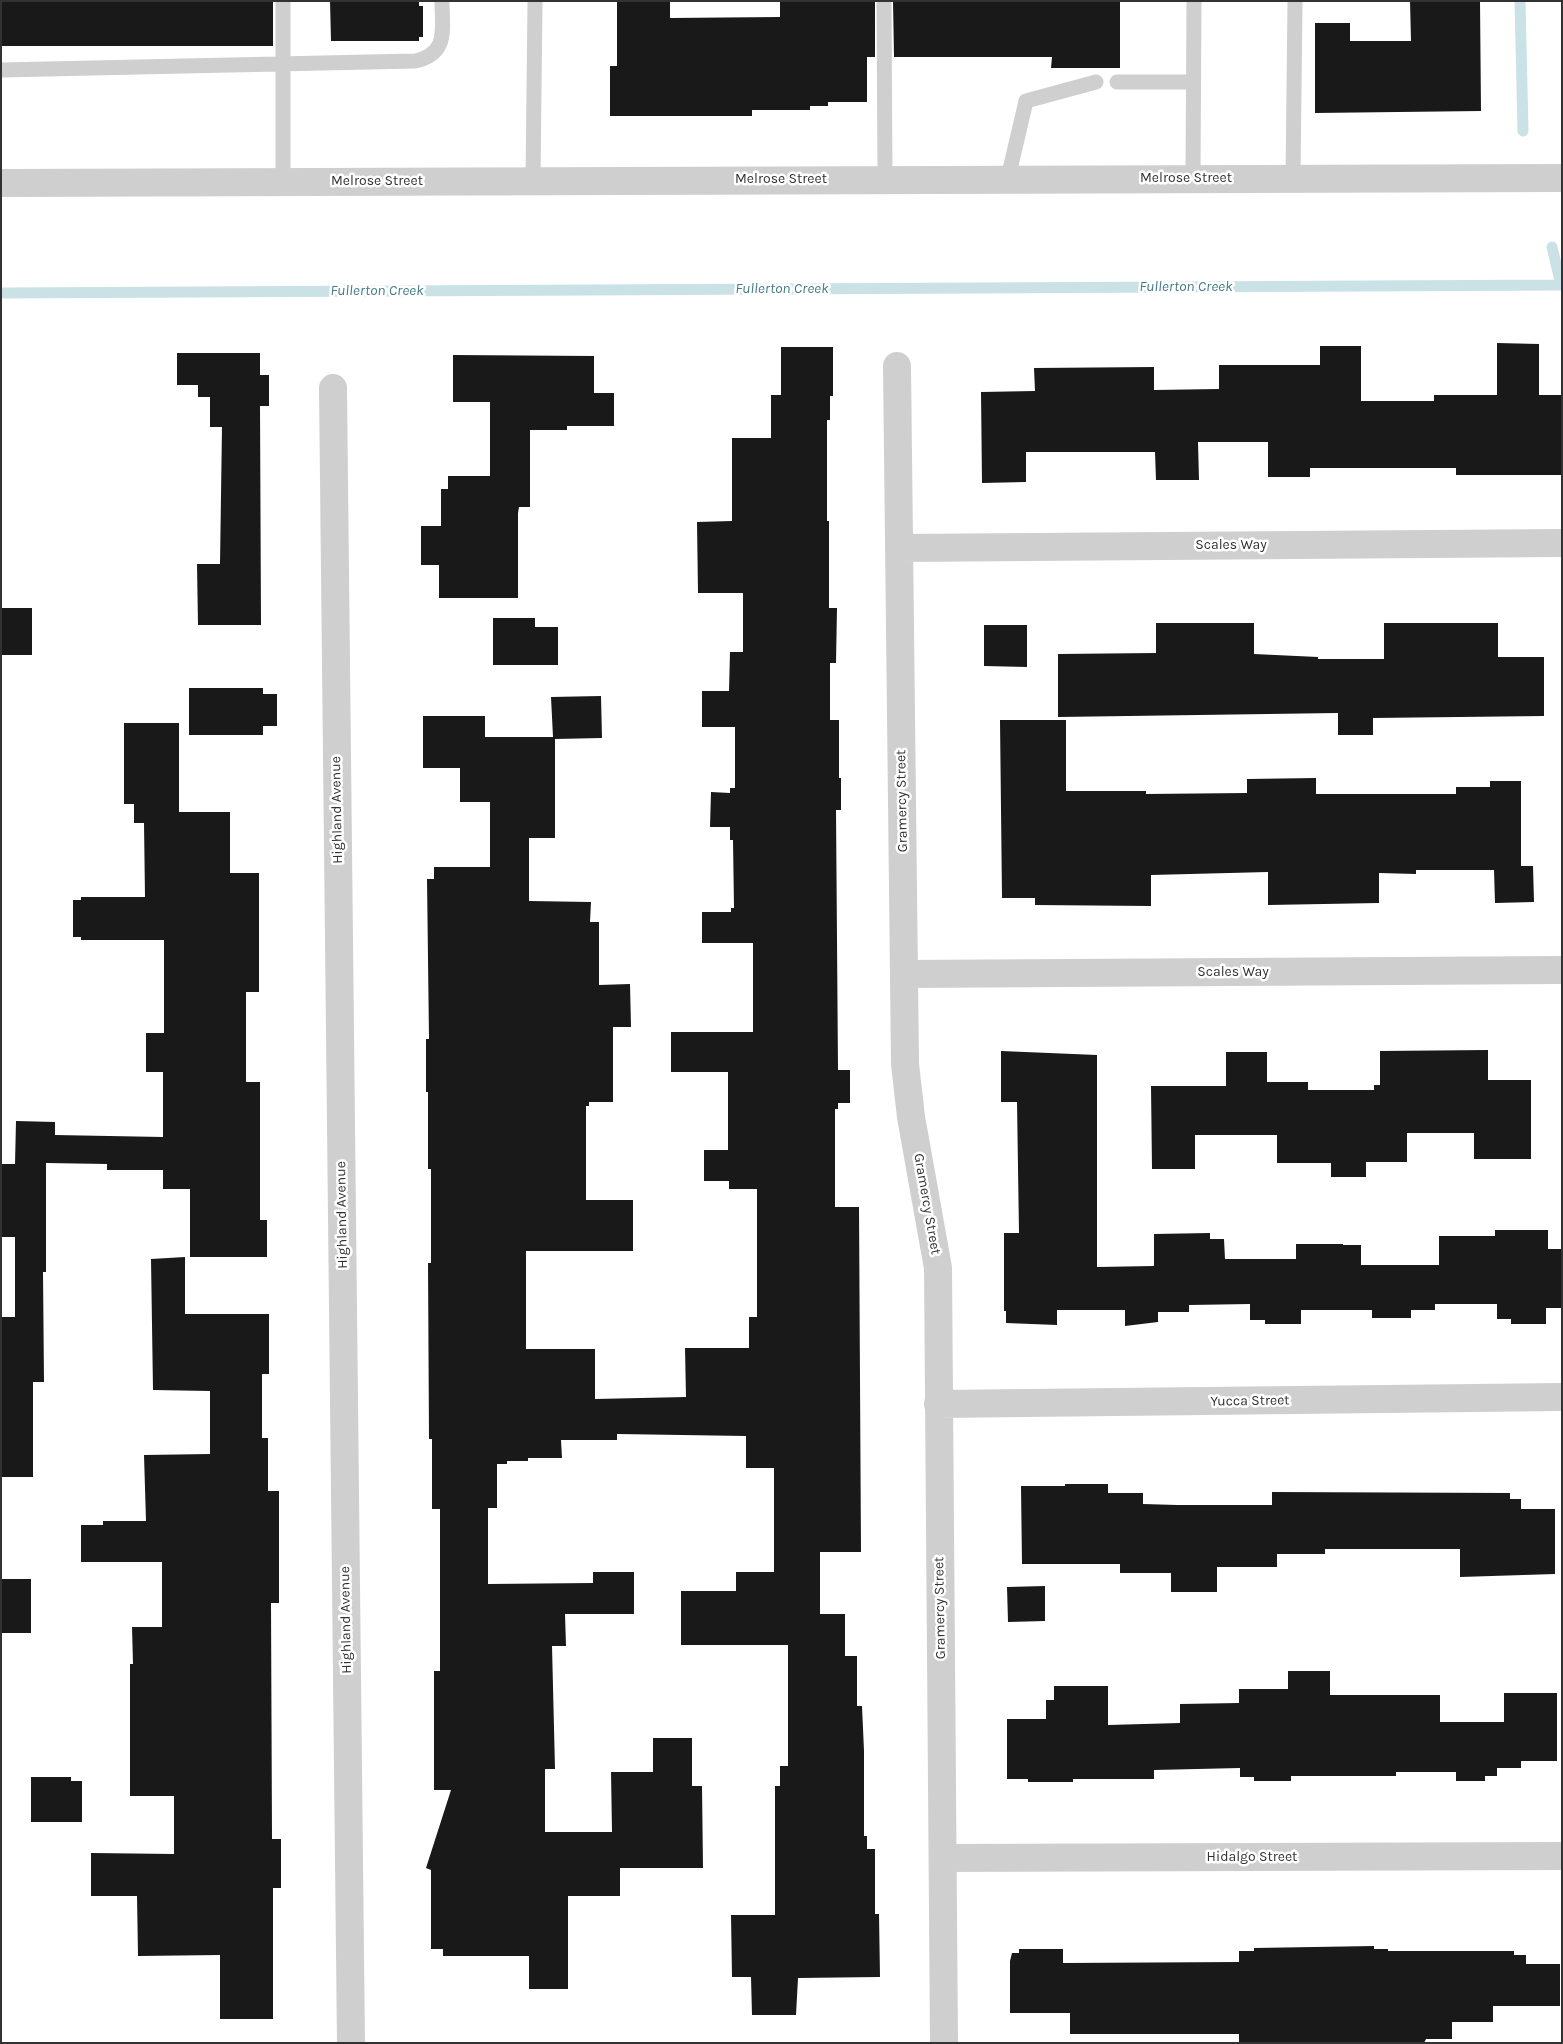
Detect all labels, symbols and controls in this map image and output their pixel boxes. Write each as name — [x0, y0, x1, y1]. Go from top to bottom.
street label: Melrose Street — [1140, 170, 1232, 186]
street label: Melrose Street — [735, 171, 827, 187]
street label: Melrose Street — [331, 173, 423, 189]
water label: Fullerton Creek — [1139, 278, 1233, 296]
water label: Fullerton Creek — [735, 280, 829, 298]
water label: Fullerton Creek — [330, 282, 424, 300]
street label: Scales Way — [1195, 537, 1267, 553]
street label: Gramercy Street — [893, 750, 911, 852]
street label: Highland Avenue — [328, 756, 346, 864]
street label: Scales Way — [1197, 964, 1269, 980]
street label: Gramercy Street — [910, 1152, 944, 1256]
street label: Highland Avenue — [333, 1161, 351, 1269]
street label: Yucca Street — [1210, 1392, 1290, 1410]
street label: Gramercy Street — [931, 1557, 949, 1659]
street label: Highland Avenue — [337, 1566, 355, 1674]
street label: Hidalgo Street — [1207, 1849, 1297, 1865]

